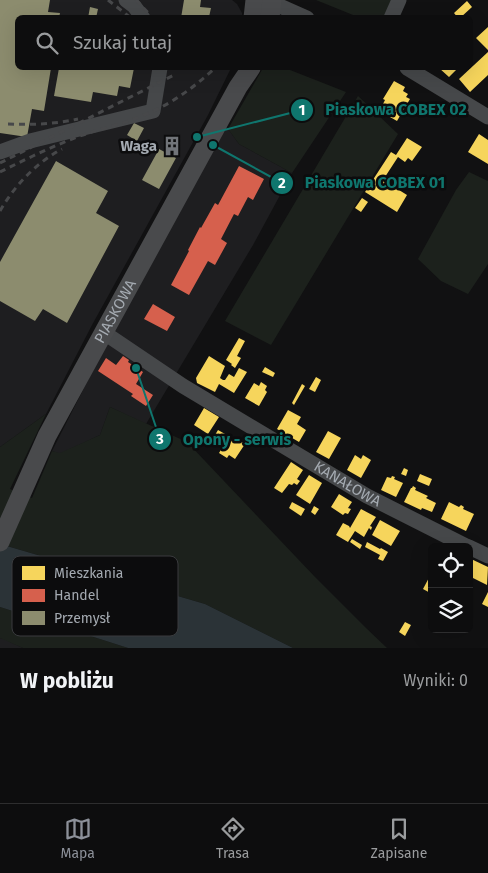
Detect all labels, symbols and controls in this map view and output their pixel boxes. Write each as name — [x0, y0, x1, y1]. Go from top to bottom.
search box — [15, 15, 473, 70]
icon: search — [33, 29, 61, 57]
text: Szukaj tutaj — [73, 31, 172, 54]
callout: Piaskowa COBEX 02 — [290, 94, 476, 125]
text: Piaskowa COBEX 02 — [325, 100, 467, 119]
text: 1 — [299, 101, 305, 119]
building icon: Waga — [161, 135, 183, 157]
place label: Waga — [121, 137, 157, 155]
callout: Piaskowa COBEX 01 — [270, 167, 455, 198]
text: Piaskowa COBEX 01 — [305, 173, 445, 192]
text: 2 — [278, 174, 286, 192]
street label: PIASKOWA — [91, 276, 140, 346]
callout: Opony - serwis — [147, 423, 301, 454]
text: 3 — [155, 430, 164, 448]
text: Opony - serwis — [183, 430, 292, 449]
street label: KANAŁOWA — [311, 457, 384, 511]
map controls — [428, 543, 473, 633]
button: locate — [428, 543, 473, 588]
legend — [12, 556, 178, 636]
text: Mieszkania — [54, 565, 123, 582]
text: Handel — [54, 587, 99, 604]
button: layers — [428, 588, 473, 633]
text: Przemysł — [54, 610, 111, 627]
text: W pobliżu — [20, 668, 114, 694]
text: Wyniki: 0 — [403, 671, 468, 690]
tab: Mapa — [61, 815, 95, 862]
tab: Trasa — [216, 815, 249, 862]
tab: Zapisane — [371, 815, 427, 862]

